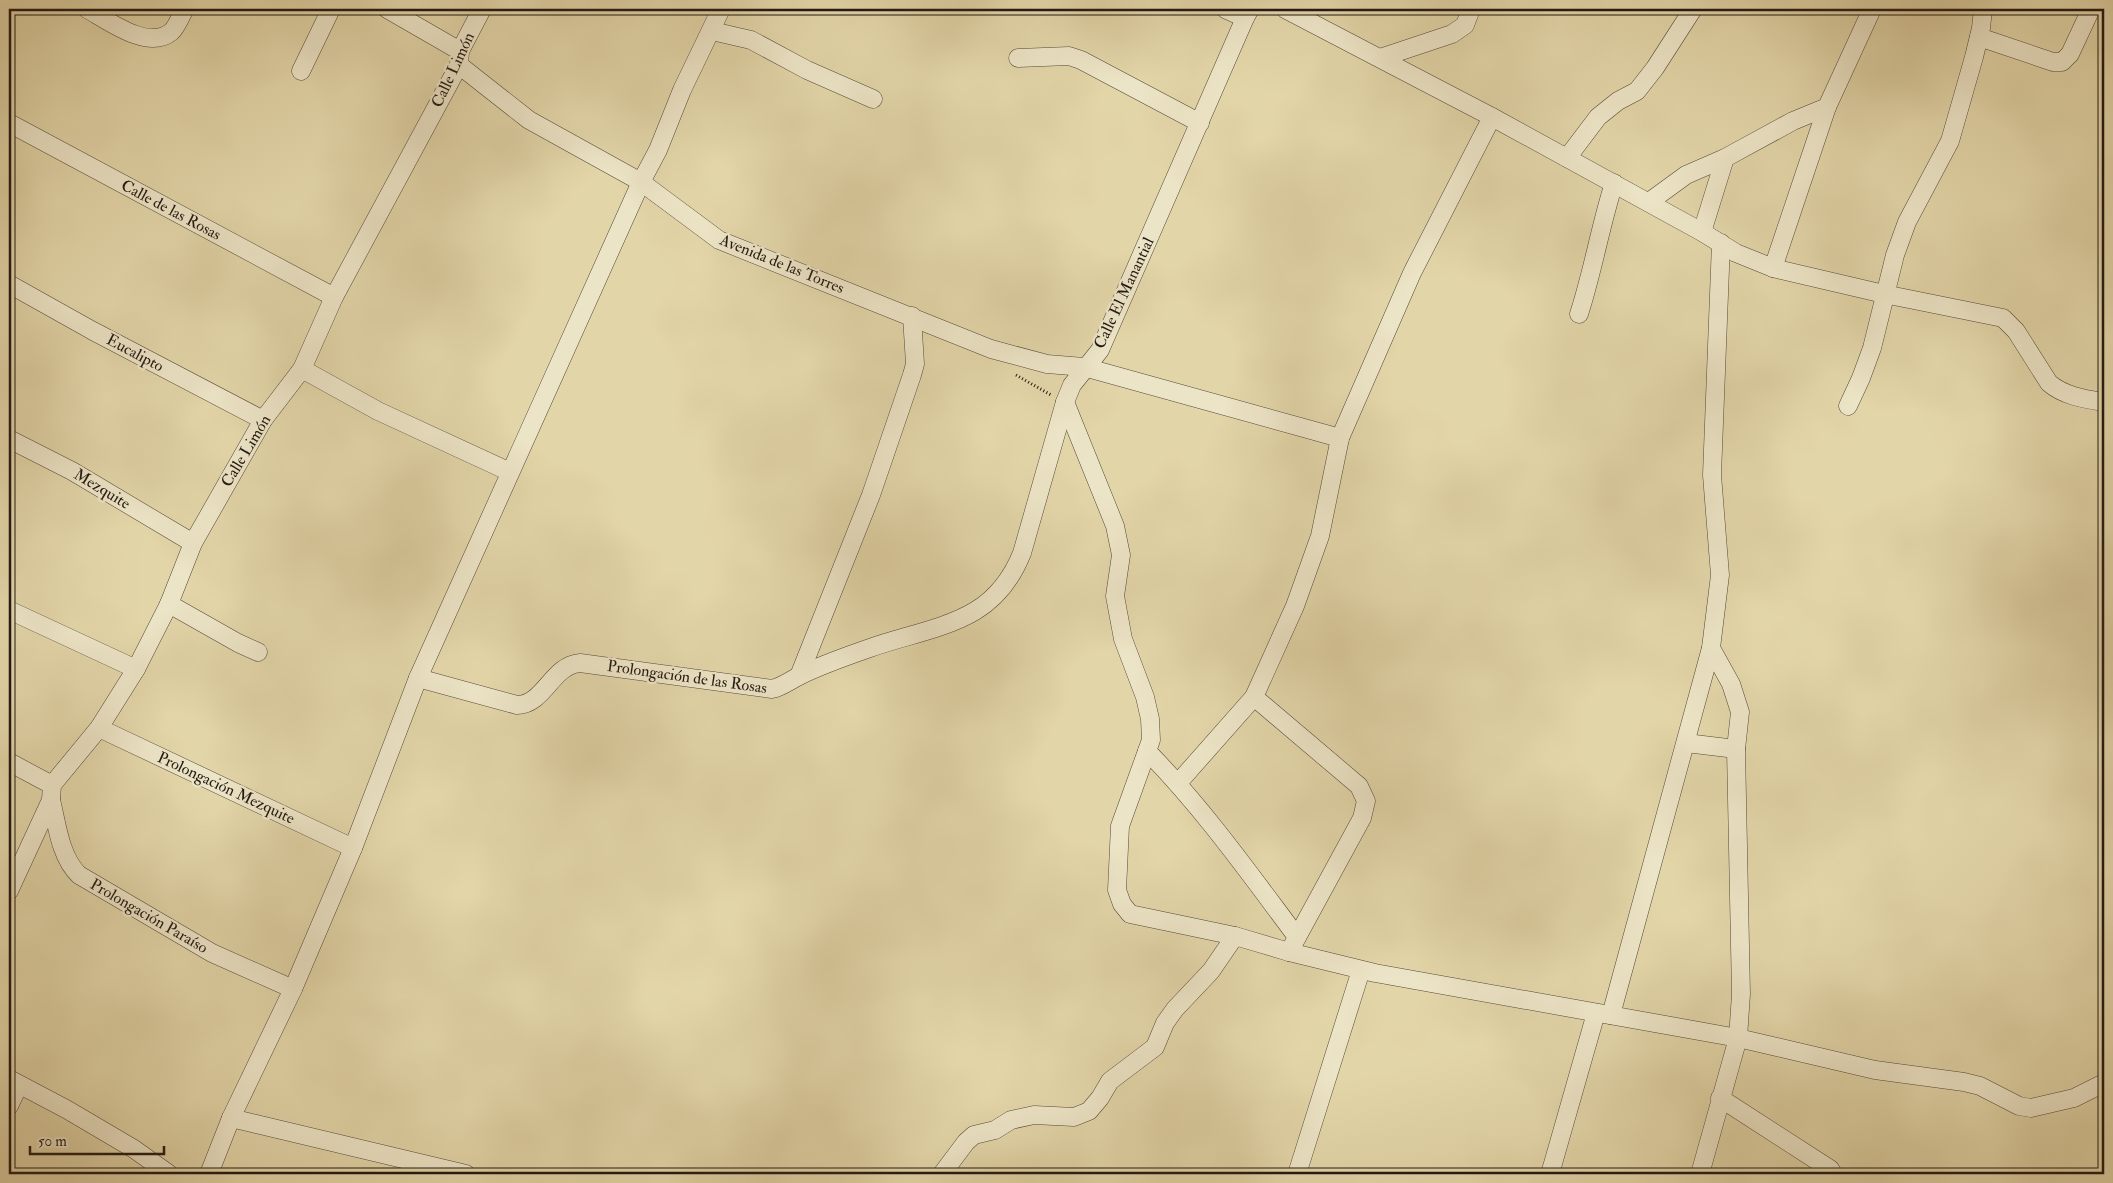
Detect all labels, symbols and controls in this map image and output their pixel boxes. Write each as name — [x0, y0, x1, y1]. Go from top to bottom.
street label: Calle Limón — [427, 29, 479, 111]
street label: Calle de las Rosas — [118, 175, 224, 245]
street label: Avenida de las Torres — [716, 230, 847, 298]
street label: Calle El Manantial — [1089, 234, 1159, 352]
street label: Eucalipto — [102, 330, 167, 377]
street label: Calle Limón — [217, 411, 275, 491]
street label: Mezquite — [70, 464, 134, 514]
street label: Prolongación de las Rosas — [606, 656, 768, 698]
street label: Prolongación Mezquite — [154, 747, 298, 829]
street label: Prolongación Paraíso — [87, 874, 212, 958]
scale bar — [30, 1123, 164, 1155]
text: 50 m — [38, 1132, 67, 1151]

